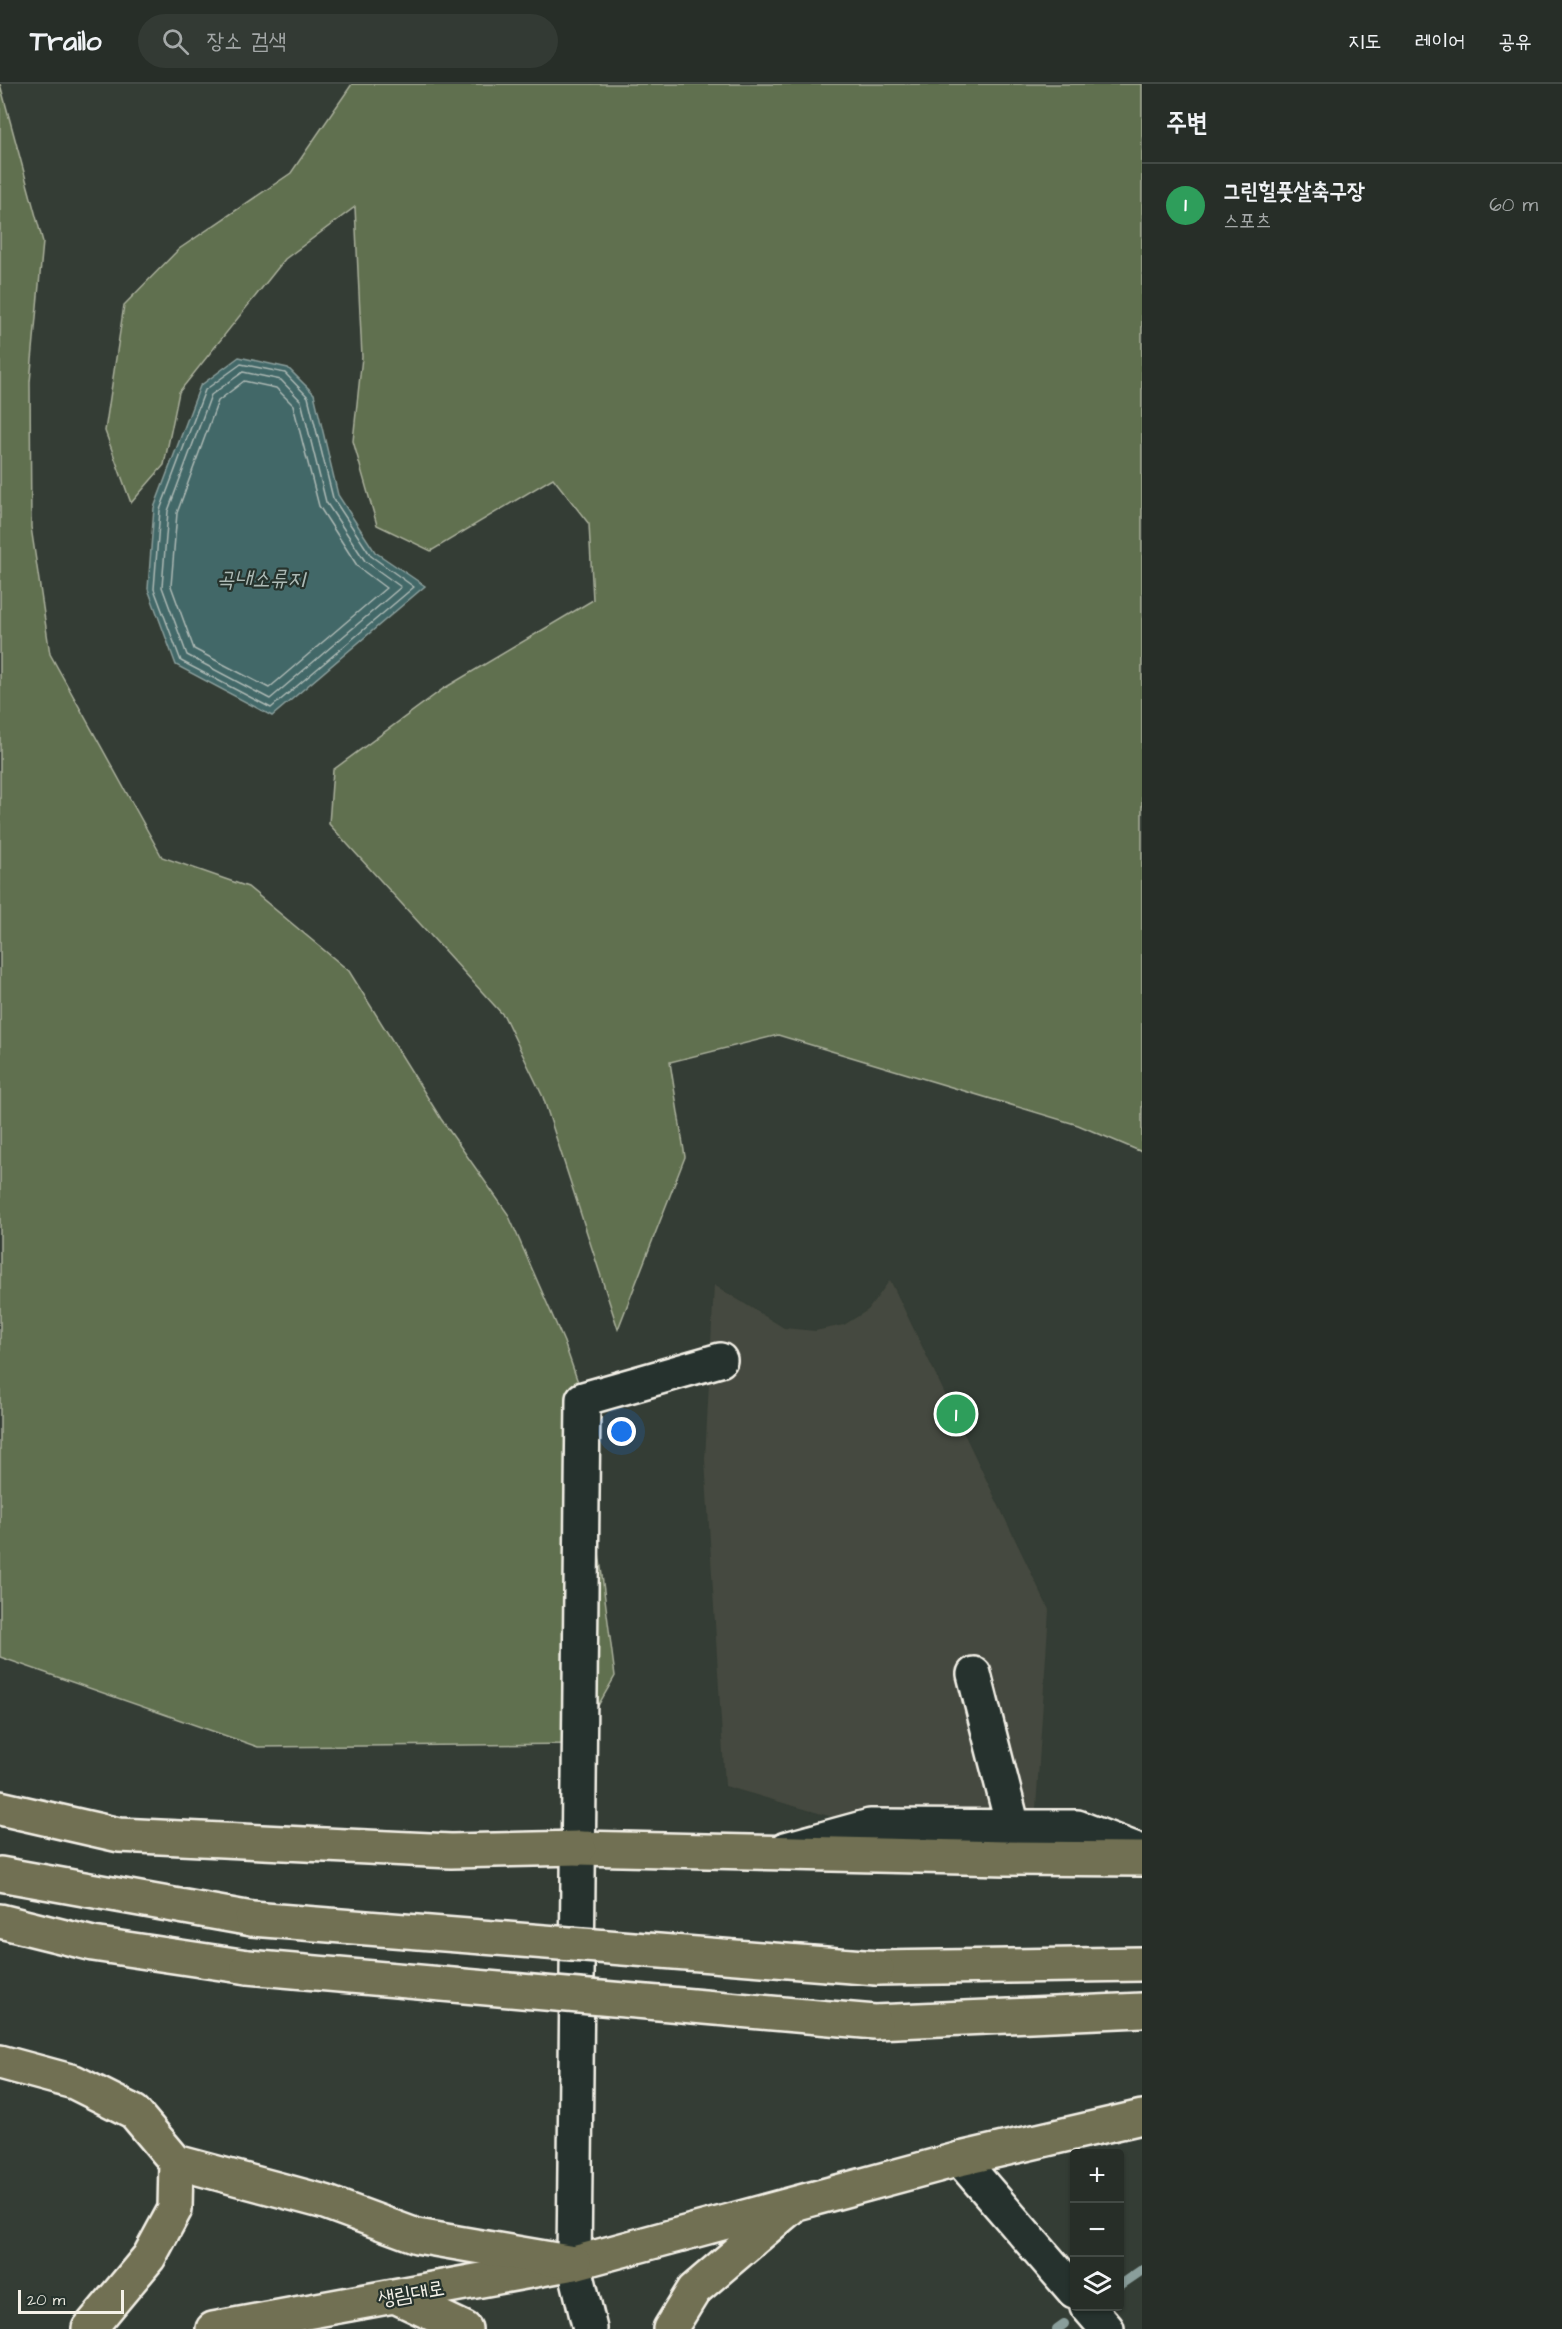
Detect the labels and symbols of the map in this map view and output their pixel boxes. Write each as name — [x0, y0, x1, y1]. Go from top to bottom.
water label: 곡내소류지 — [217, 564, 308, 595]
pin: 1 — [936, 1392, 976, 1436]
your location — [607, 1417, 636, 1446]
street label: 생림대로 — [375, 2273, 447, 2314]
scale bar — [18, 2287, 124, 2314]

